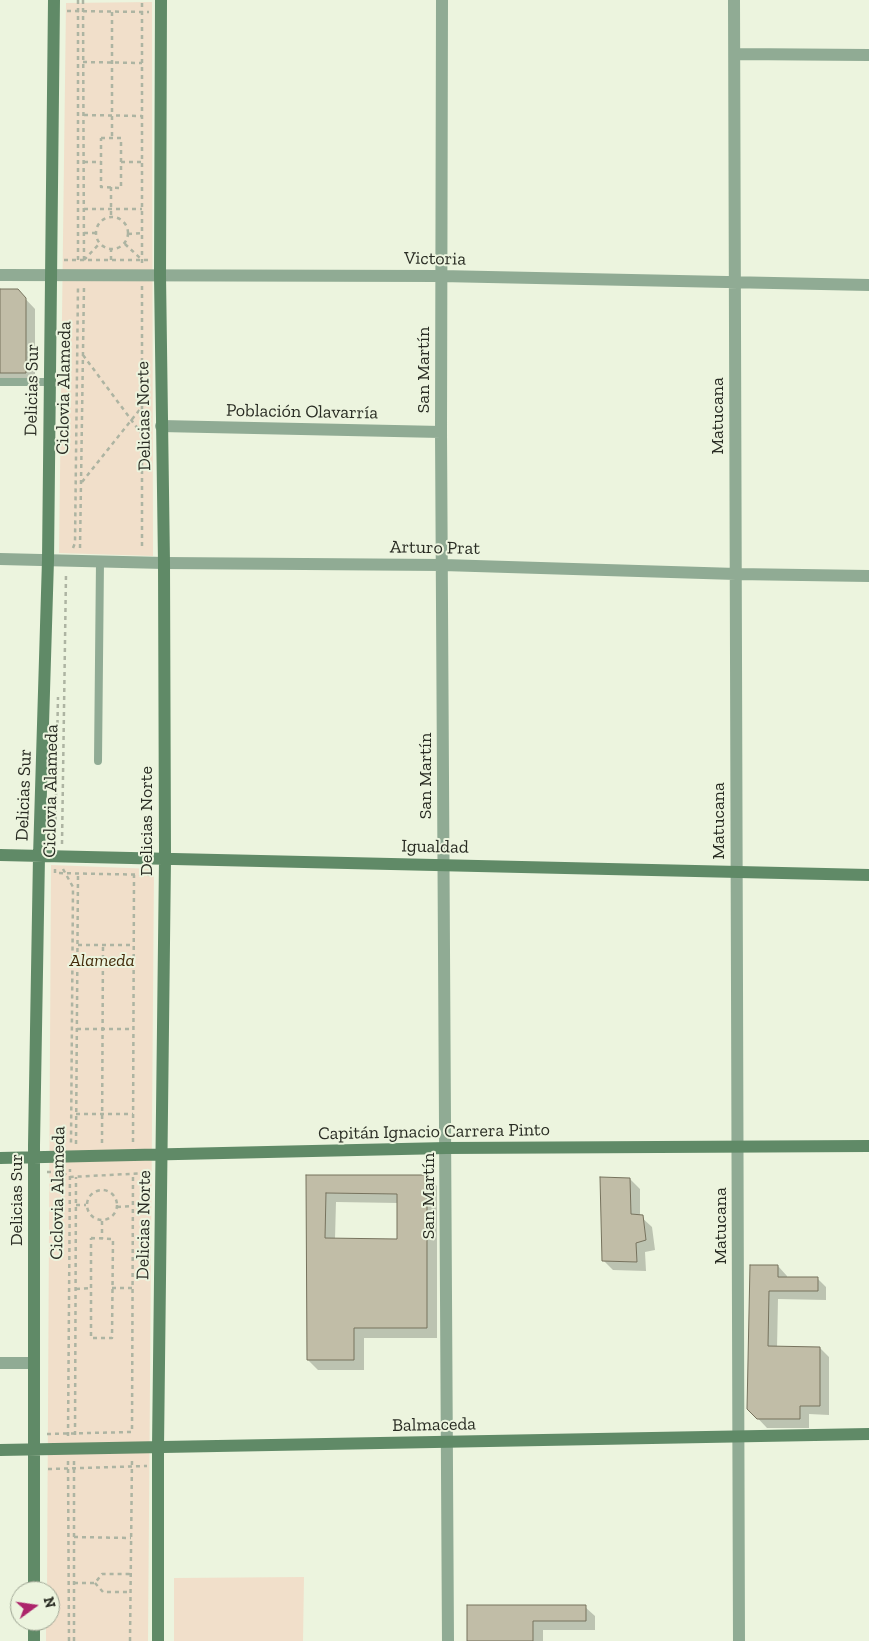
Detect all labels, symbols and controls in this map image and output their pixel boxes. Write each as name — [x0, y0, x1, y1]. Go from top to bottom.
street label: Victoria — [404, 248, 466, 270]
street label: Ciclovia Alameda — [52, 321, 76, 455]
street label: San Martín — [413, 327, 435, 413]
street label: Delicias Sur — [20, 344, 44, 436]
street label: Delicias Norte — [132, 361, 156, 471]
street label: Matucana — [707, 377, 729, 455]
street label: Población Olavarría — [226, 400, 378, 424]
street label: Arturo Prat — [390, 536, 480, 560]
street label: Ciclovia Alameda — [39, 724, 63, 858]
street label: San Martín — [415, 733, 437, 819]
street label: Delicias Sur — [12, 749, 36, 841]
street label: Delicias Norte — [136, 766, 158, 876]
street label: Matucana — [708, 782, 730, 860]
street label: Igualdad — [401, 836, 469, 858]
park label: Alameda — [69, 950, 135, 972]
street label: Capitán Ignacio Carrera Pinto — [318, 1119, 550, 1145]
street label: Ciclovia Alameda — [46, 1126, 70, 1260]
street label: San Martín — [418, 1153, 440, 1239]
street label: Delicias Sur — [6, 1154, 28, 1246]
street label: Delicias Norte — [132, 1170, 156, 1280]
street label: Matucana — [710, 1187, 732, 1265]
street label: Balmaceda — [392, 1413, 476, 1437]
north arrow — [10, 1581, 60, 1631]
text: N — [40, 1595, 59, 1610]

